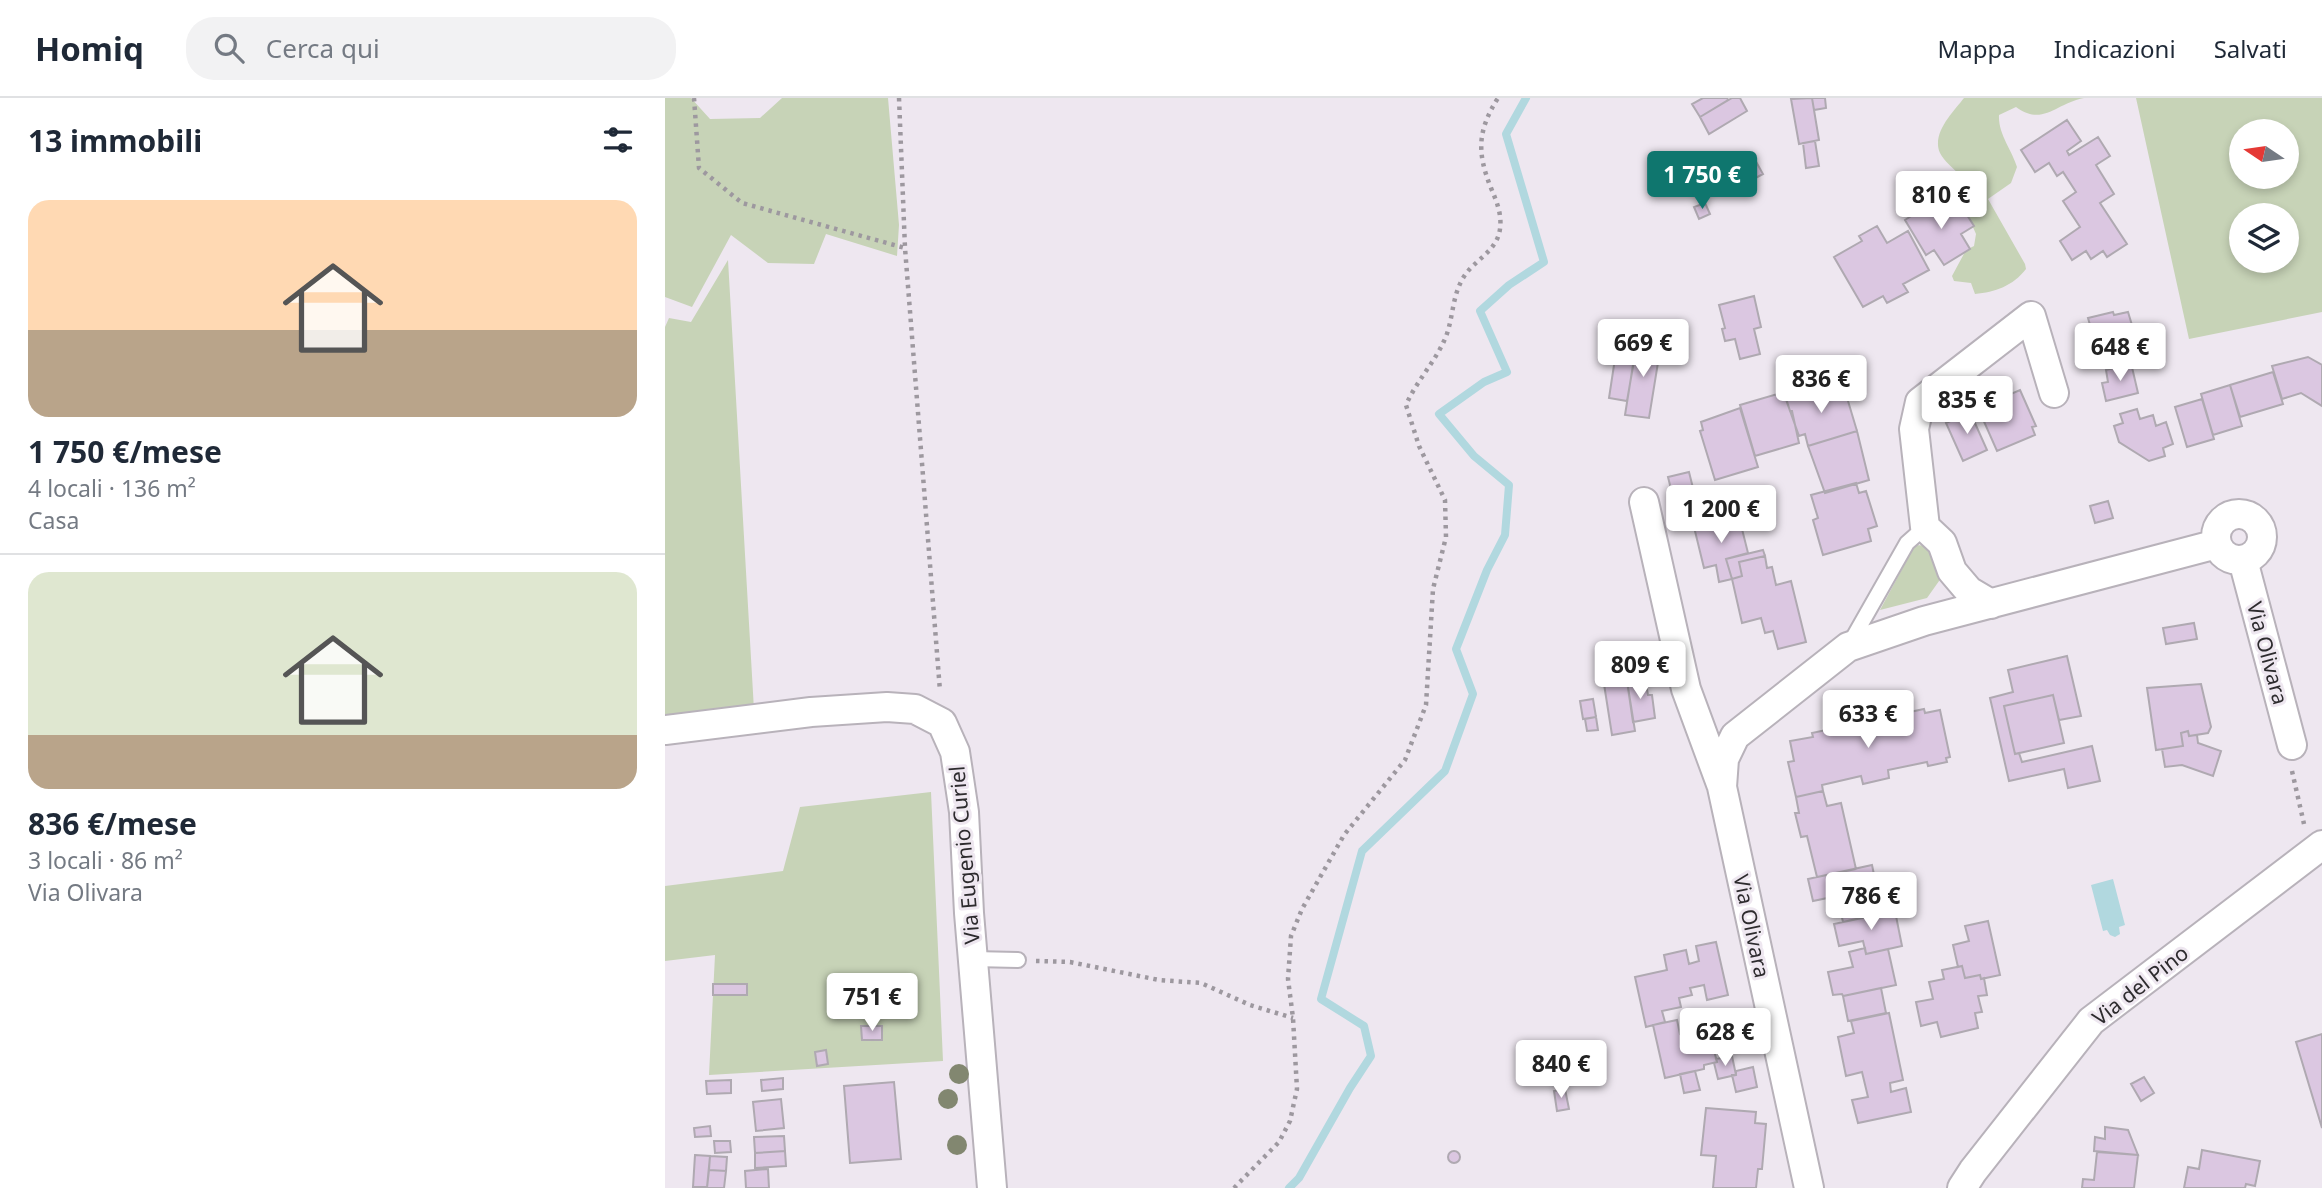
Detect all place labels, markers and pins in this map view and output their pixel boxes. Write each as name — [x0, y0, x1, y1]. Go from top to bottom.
pin: 1 750 € — [1637, 152, 1767, 211]
pin: 810 € — [1892, 172, 1990, 231]
pin: 669 € — [1594, 320, 1692, 379]
pin: 648 € — [2071, 324, 2169, 383]
pin: 836 € — [1772, 356, 1870, 415]
pin: 835 € — [1918, 376, 2016, 436]
pin: 1 200 € — [1656, 486, 1786, 545]
pin: 809 € — [1591, 642, 1689, 701]
pin: 633 € — [1819, 690, 1917, 750]
pin: 786 € — [1822, 872, 1920, 932]
pin: 751 € — [823, 974, 921, 1033]
pin: 628 € — [1676, 1009, 1774, 1068]
pin: 840 € — [1512, 1040, 1610, 1100]

